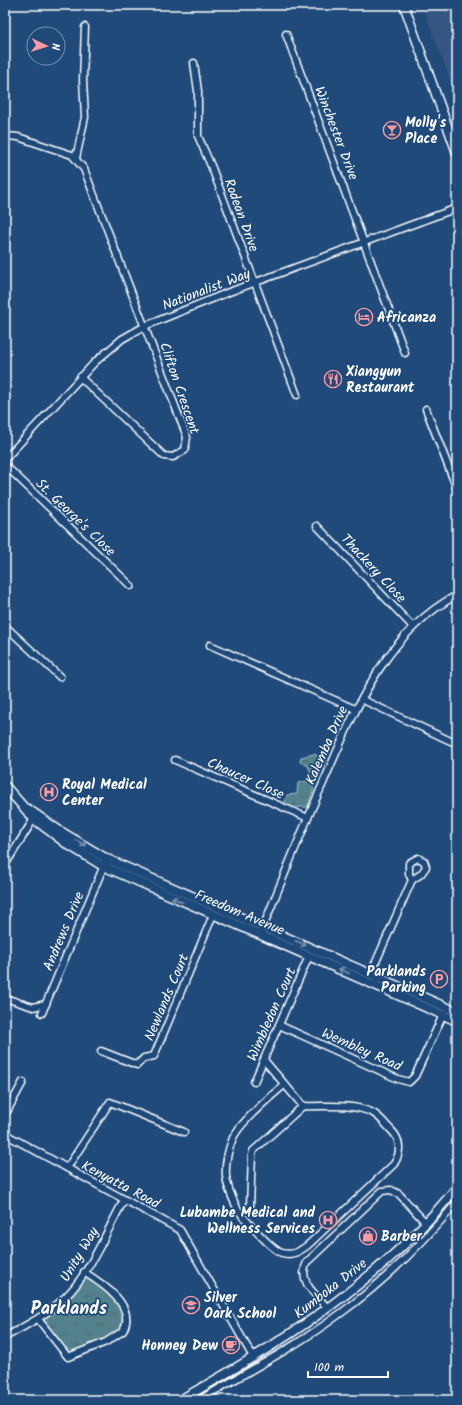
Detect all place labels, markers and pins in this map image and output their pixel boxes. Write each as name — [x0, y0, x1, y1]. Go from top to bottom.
place label: Molly's Place — [405, 112, 447, 150]
bar icon: Molly's Place — [382, 120, 402, 140]
hotel icon: Africanza — [354, 307, 374, 327]
place label: Africanza — [377, 307, 436, 329]
place label: Xiangyun Restaurant — [345, 361, 415, 399]
restaurant icon: Xiangyun Restaurant — [323, 369, 343, 389]
place label: Royal Medical Center — [62, 774, 147, 812]
hospital icon: Royal Medical Center — [39, 782, 59, 802]
place label: Parklands Parking — [367, 961, 426, 999]
parking icon: Parklands Parking — [429, 969, 449, 989]
place label: Lubambe Medical and Wellness Services — [180, 1202, 315, 1240]
hospital icon: Lubambe Medical and Wellness Services — [318, 1210, 338, 1230]
shop icon: Barber — [358, 1226, 378, 1246]
place label: Barber — [381, 1226, 423, 1248]
place label: Silver Oark School — [204, 1287, 276, 1325]
school or university icon: Silver Oark School — [181, 1295, 201, 1315]
place label: Honney Dew — [141, 1335, 219, 1357]
cafe icon: Honney Dew — [221, 1335, 241, 1355]

